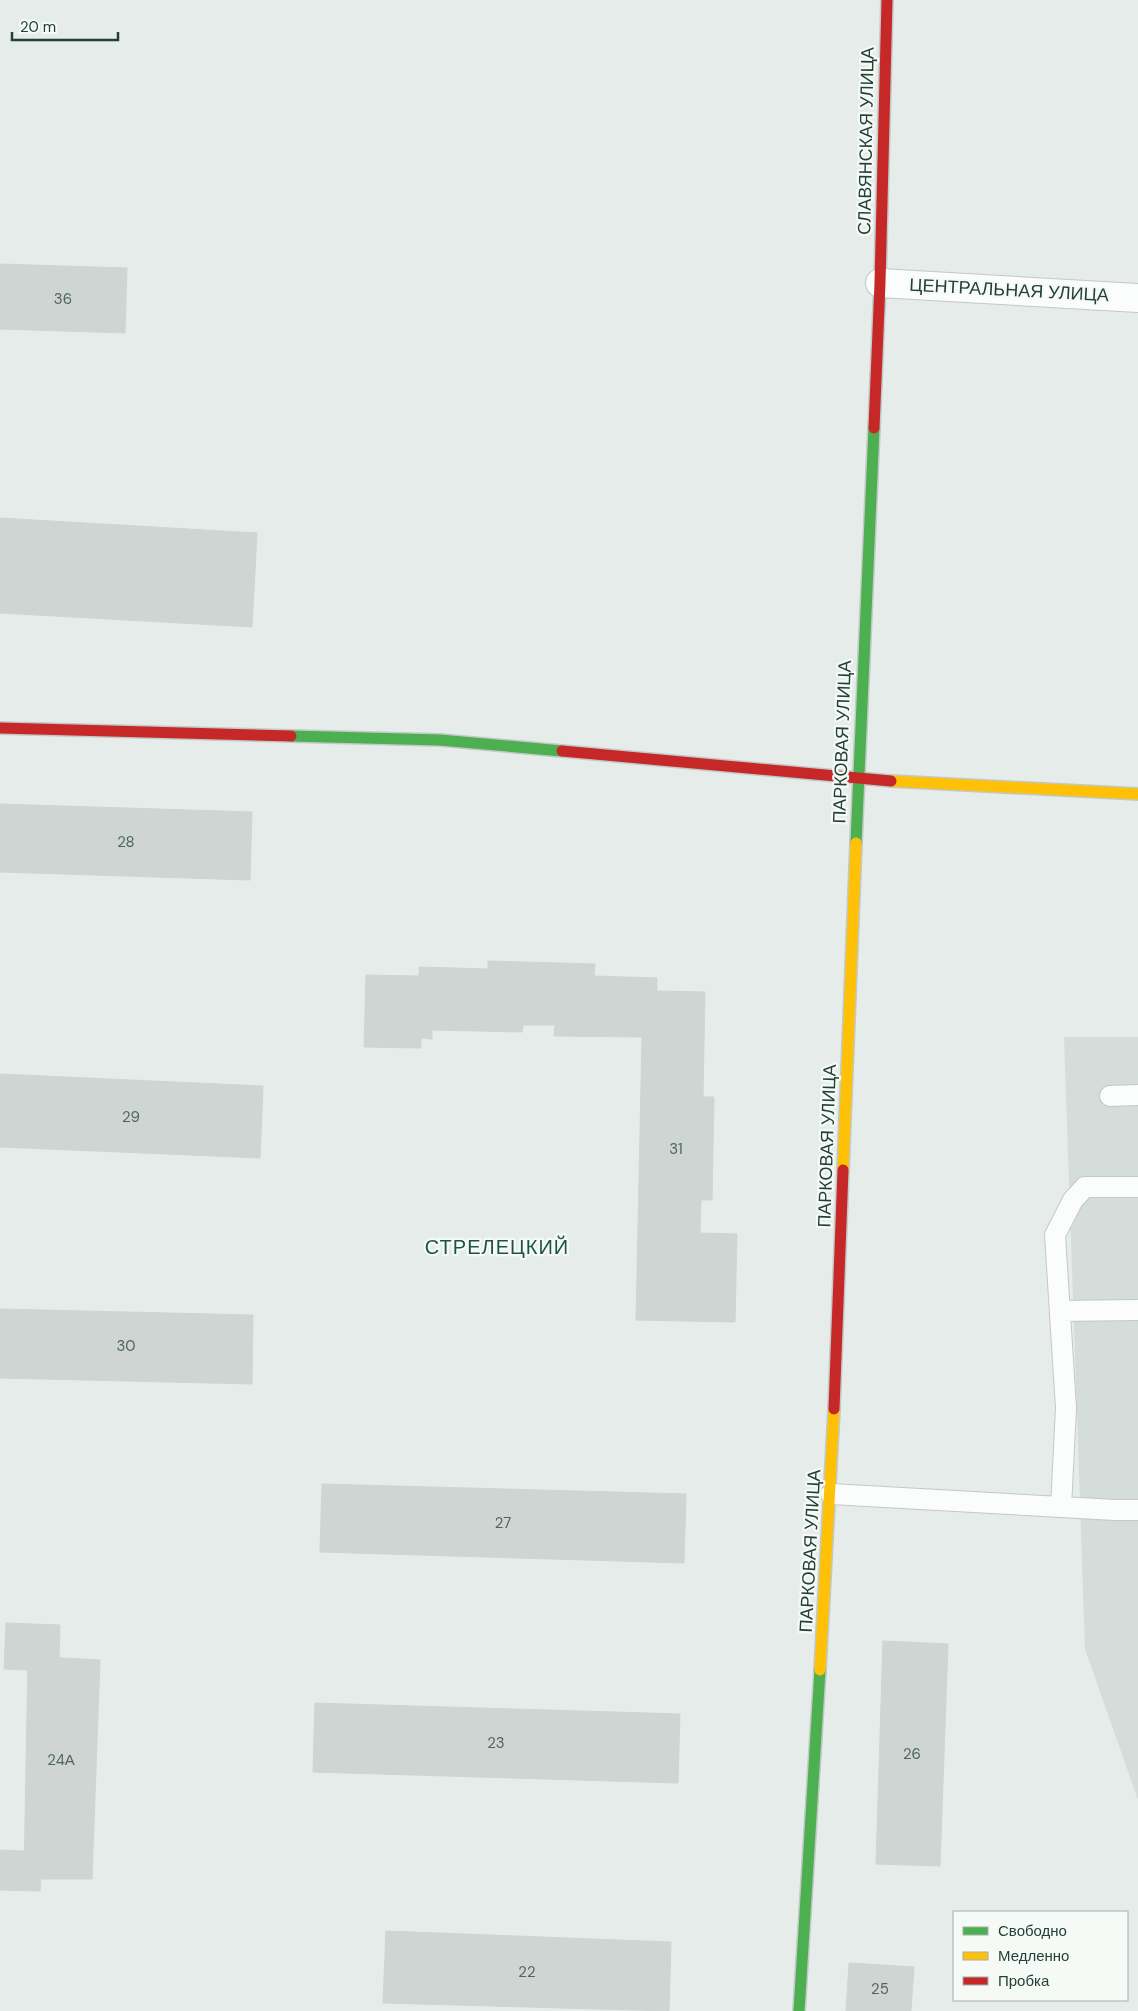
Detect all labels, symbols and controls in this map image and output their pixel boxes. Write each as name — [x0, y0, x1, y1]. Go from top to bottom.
scale bar — [12, 10, 119, 42]
text: 20 m — [20, 17, 56, 37]
street label: СЛАВЯНСКАЯ УЛИЦА — [852, 47, 880, 235]
street label: ЦЕНТРАЛЬНАЯ УЛИЦА — [909, 273, 1109, 307]
house number: 36 — [54, 289, 72, 309]
street label: ПАРКОВАЯ УЛИЦА — [827, 660, 857, 824]
house number: 28 — [117, 832, 135, 852]
street label: ПАРКОВАЯ УЛИЦА — [812, 1064, 842, 1228]
house number: 29 — [122, 1107, 140, 1127]
house number: 31 — [669, 1139, 683, 1159]
district label: СТРЕЛЕЦКИЙ — [425, 1234, 569, 1260]
house number: 30 — [116, 1336, 136, 1356]
street label: ПАРКОВАЯ УЛИЦА — [794, 1469, 826, 1633]
house number: 27 — [495, 1513, 511, 1533]
house number: 23 — [487, 1733, 505, 1753]
house number: 26 — [903, 1744, 921, 1764]
house number: 24А — [47, 1750, 75, 1770]
legend — [953, 1911, 1128, 2001]
text: Свободно — [998, 1921, 1067, 1941]
text: Медленно — [998, 1946, 1069, 1966]
house number: 22 — [518, 1962, 536, 1982]
text: Пробка — [998, 1971, 1050, 1991]
house number: 25 — [871, 1979, 889, 1999]

